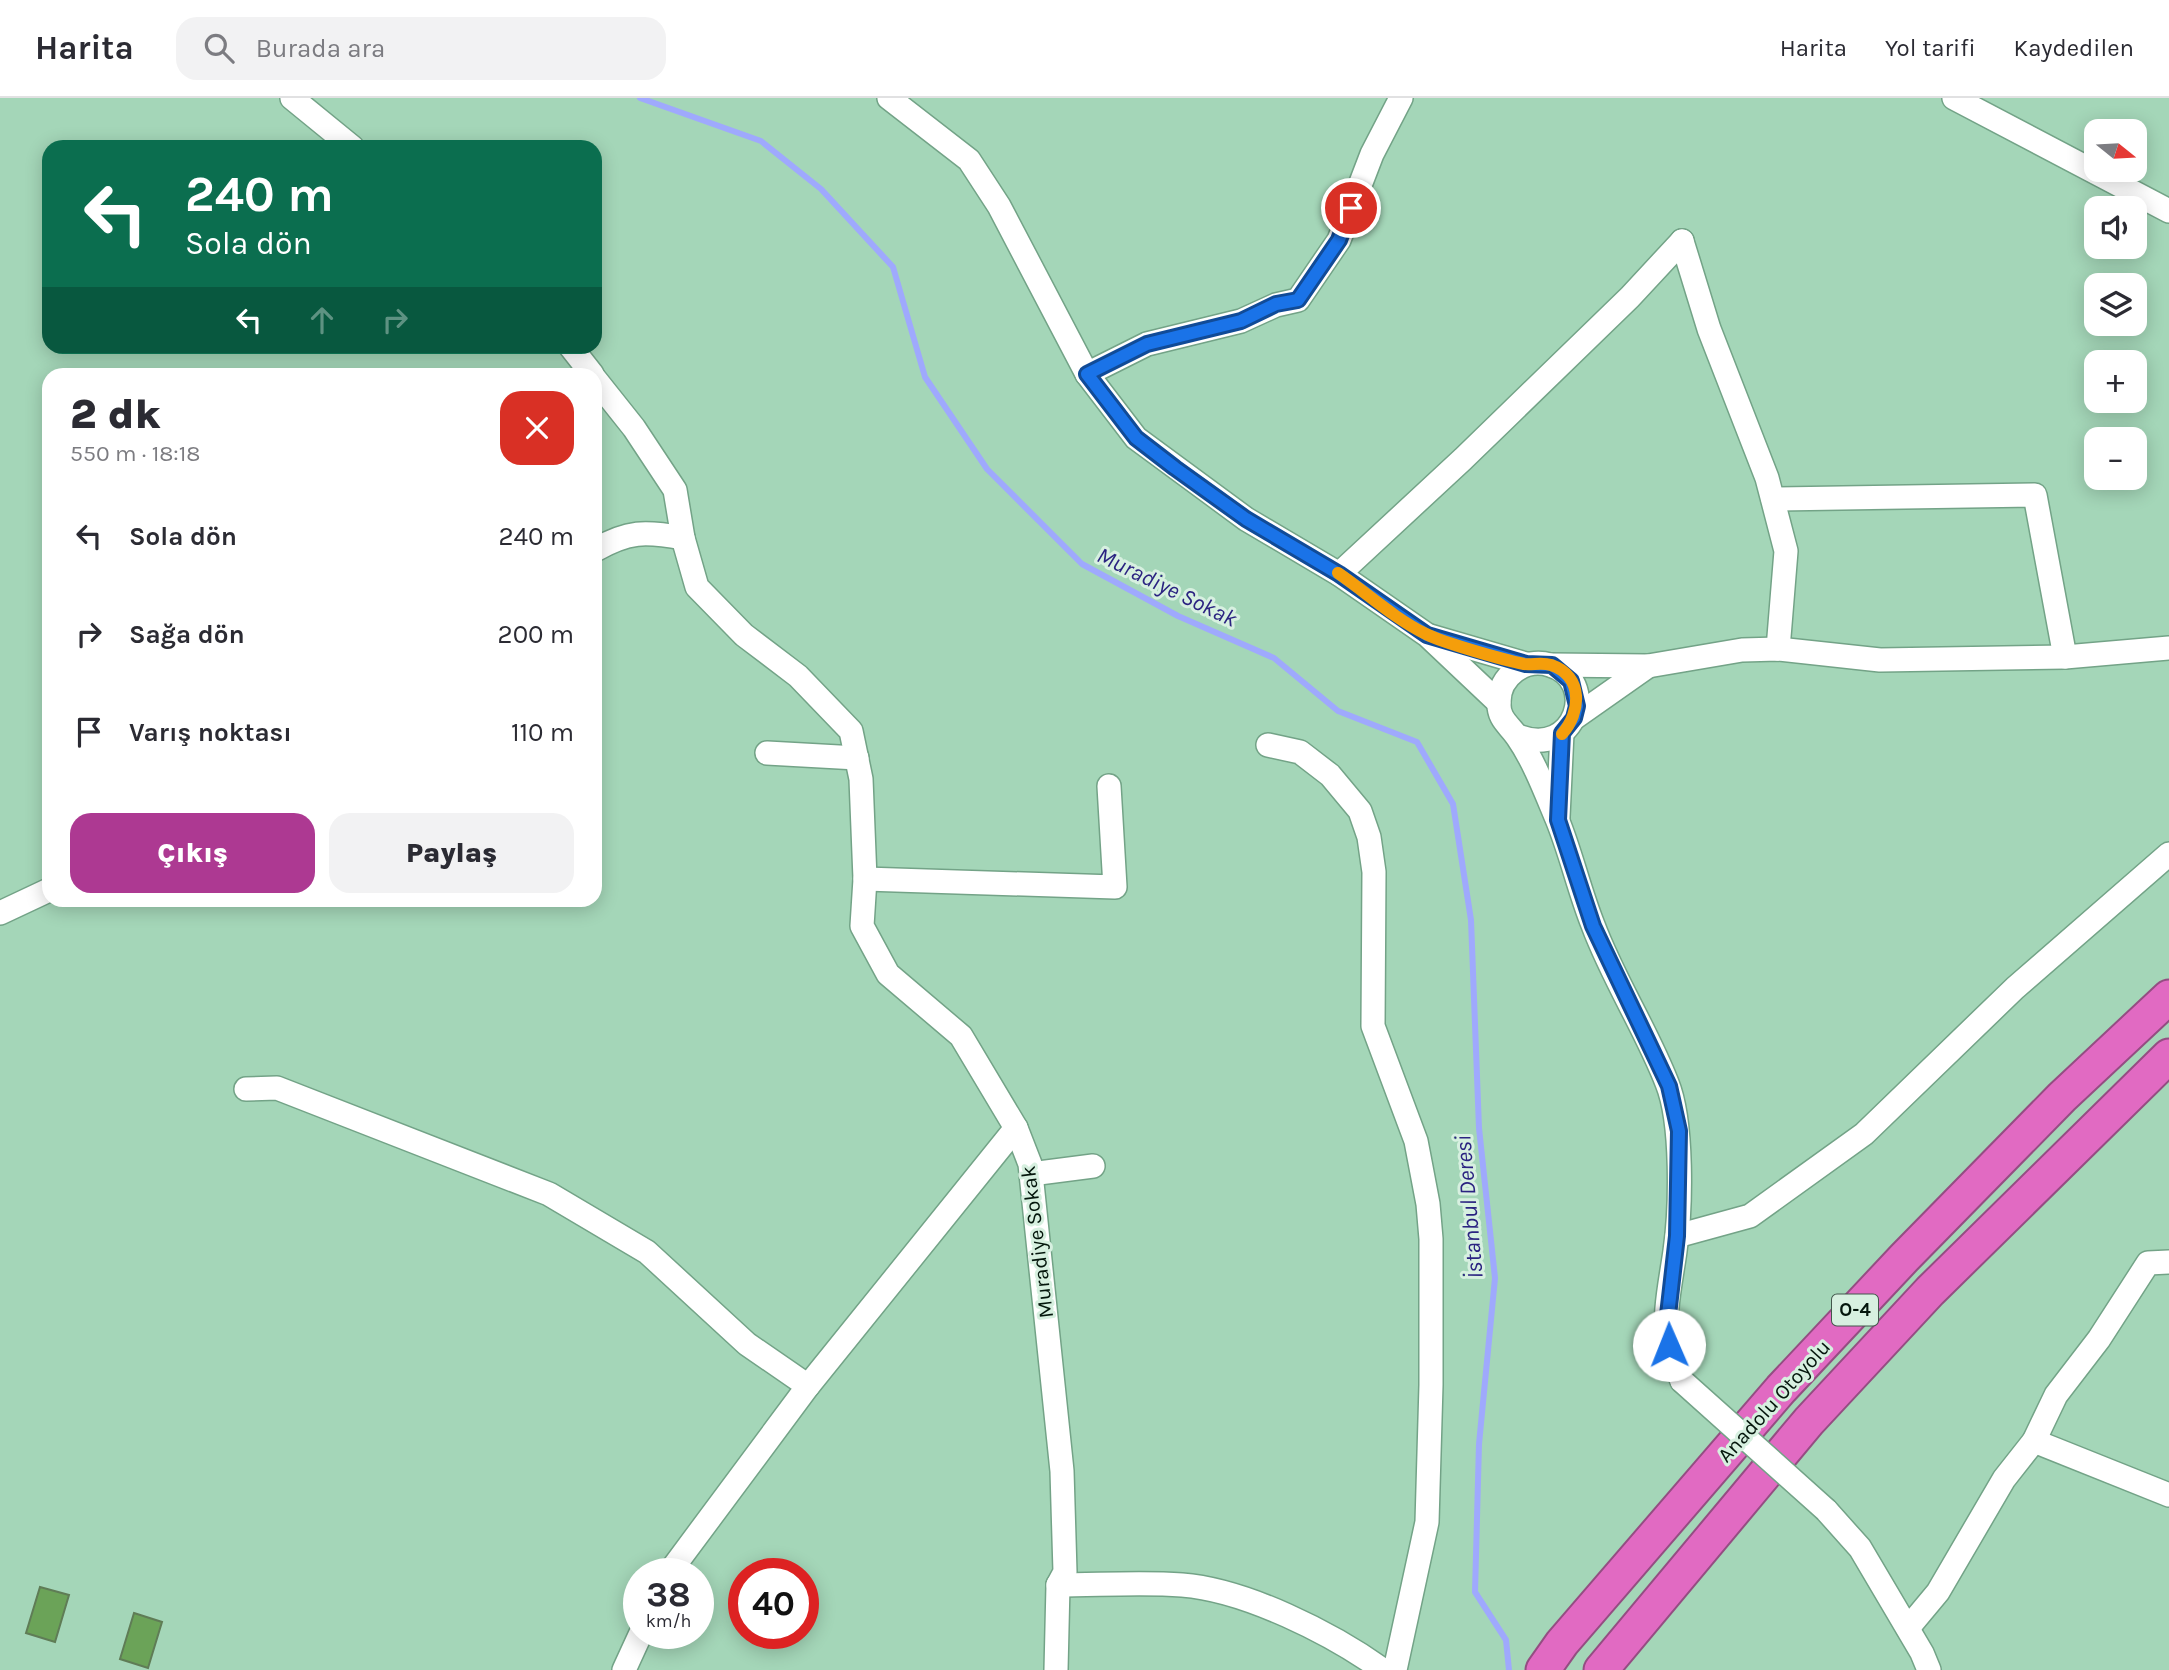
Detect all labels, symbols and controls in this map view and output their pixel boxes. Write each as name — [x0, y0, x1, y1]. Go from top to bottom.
search box — [176, 17, 666, 80]
text: Harita — [35, 29, 134, 67]
icon: search — [200, 29, 238, 67]
text: Burada ara — [256, 33, 385, 64]
text: Harita — [1780, 34, 1847, 62]
text: Yol tarifi — [1885, 34, 1976, 62]
text: Kaydedilen — [2014, 34, 2134, 62]
north arrow — [2084, 119, 2147, 182]
map controls — [2084, 119, 2147, 490]
text: 240 m — [185, 166, 334, 223]
icon: left — [70, 168, 161, 259]
pin — [1321, 178, 1381, 238]
icon: arrive — [1332, 189, 1370, 227]
button: sound — [2084, 196, 2147, 259]
text: Sola dön — [185, 225, 312, 262]
button: layers — [2084, 273, 2147, 336]
icon: left — [230, 301, 268, 339]
icon: ahead — [303, 301, 341, 339]
icon: right — [376, 301, 414, 339]
button: + — [2084, 350, 2147, 413]
text: 2 dk — [70, 389, 161, 439]
button: close — [500, 391, 574, 465]
button: − — [2084, 427, 2147, 490]
text: 550 m · 18:18 — [70, 440, 200, 467]
icon: left — [70, 517, 108, 555]
text: Sola dön — [129, 521, 237, 552]
text: 240 m — [498, 521, 574, 552]
water label: Muradiye Sokak — [1093, 541, 1242, 633]
icon: right — [70, 615, 108, 653]
text: Sağa dön — [129, 619, 245, 650]
text: 200 m — [498, 619, 574, 650]
icon: arrive — [70, 713, 108, 751]
text: Varış noktası — [129, 717, 292, 748]
text: 110 m — [511, 717, 574, 748]
button: Çıkış — [70, 813, 315, 893]
button: Paylaş — [329, 813, 574, 893]
water label: İstanbul Deresi — [1449, 1134, 1489, 1280]
street label: Muradiye Sokak — [1016, 1164, 1058, 1320]
road number: O-4 — [1832, 1294, 1878, 1326]
position arrow — [1632, 1308, 1706, 1382]
street label: Anadolu Otoyolu — [1713, 1335, 1835, 1467]
speed limit sign: 40 — [728, 1558, 819, 1649]
text: 38 — [646, 1574, 691, 1615]
text: km/h — [646, 1610, 691, 1632]

